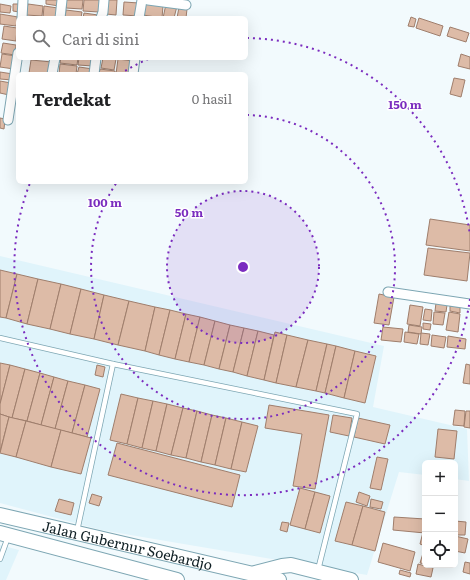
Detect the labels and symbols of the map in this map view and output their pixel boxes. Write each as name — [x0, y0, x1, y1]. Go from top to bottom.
text: 150 m — [388, 95, 422, 113]
text: 100 m — [88, 193, 122, 211]
text: 50 m — [175, 203, 203, 221]
centre of rings — [236, 260, 250, 274]
street label: Jalan Gubernur Soebardjo — [40, 515, 215, 574]

